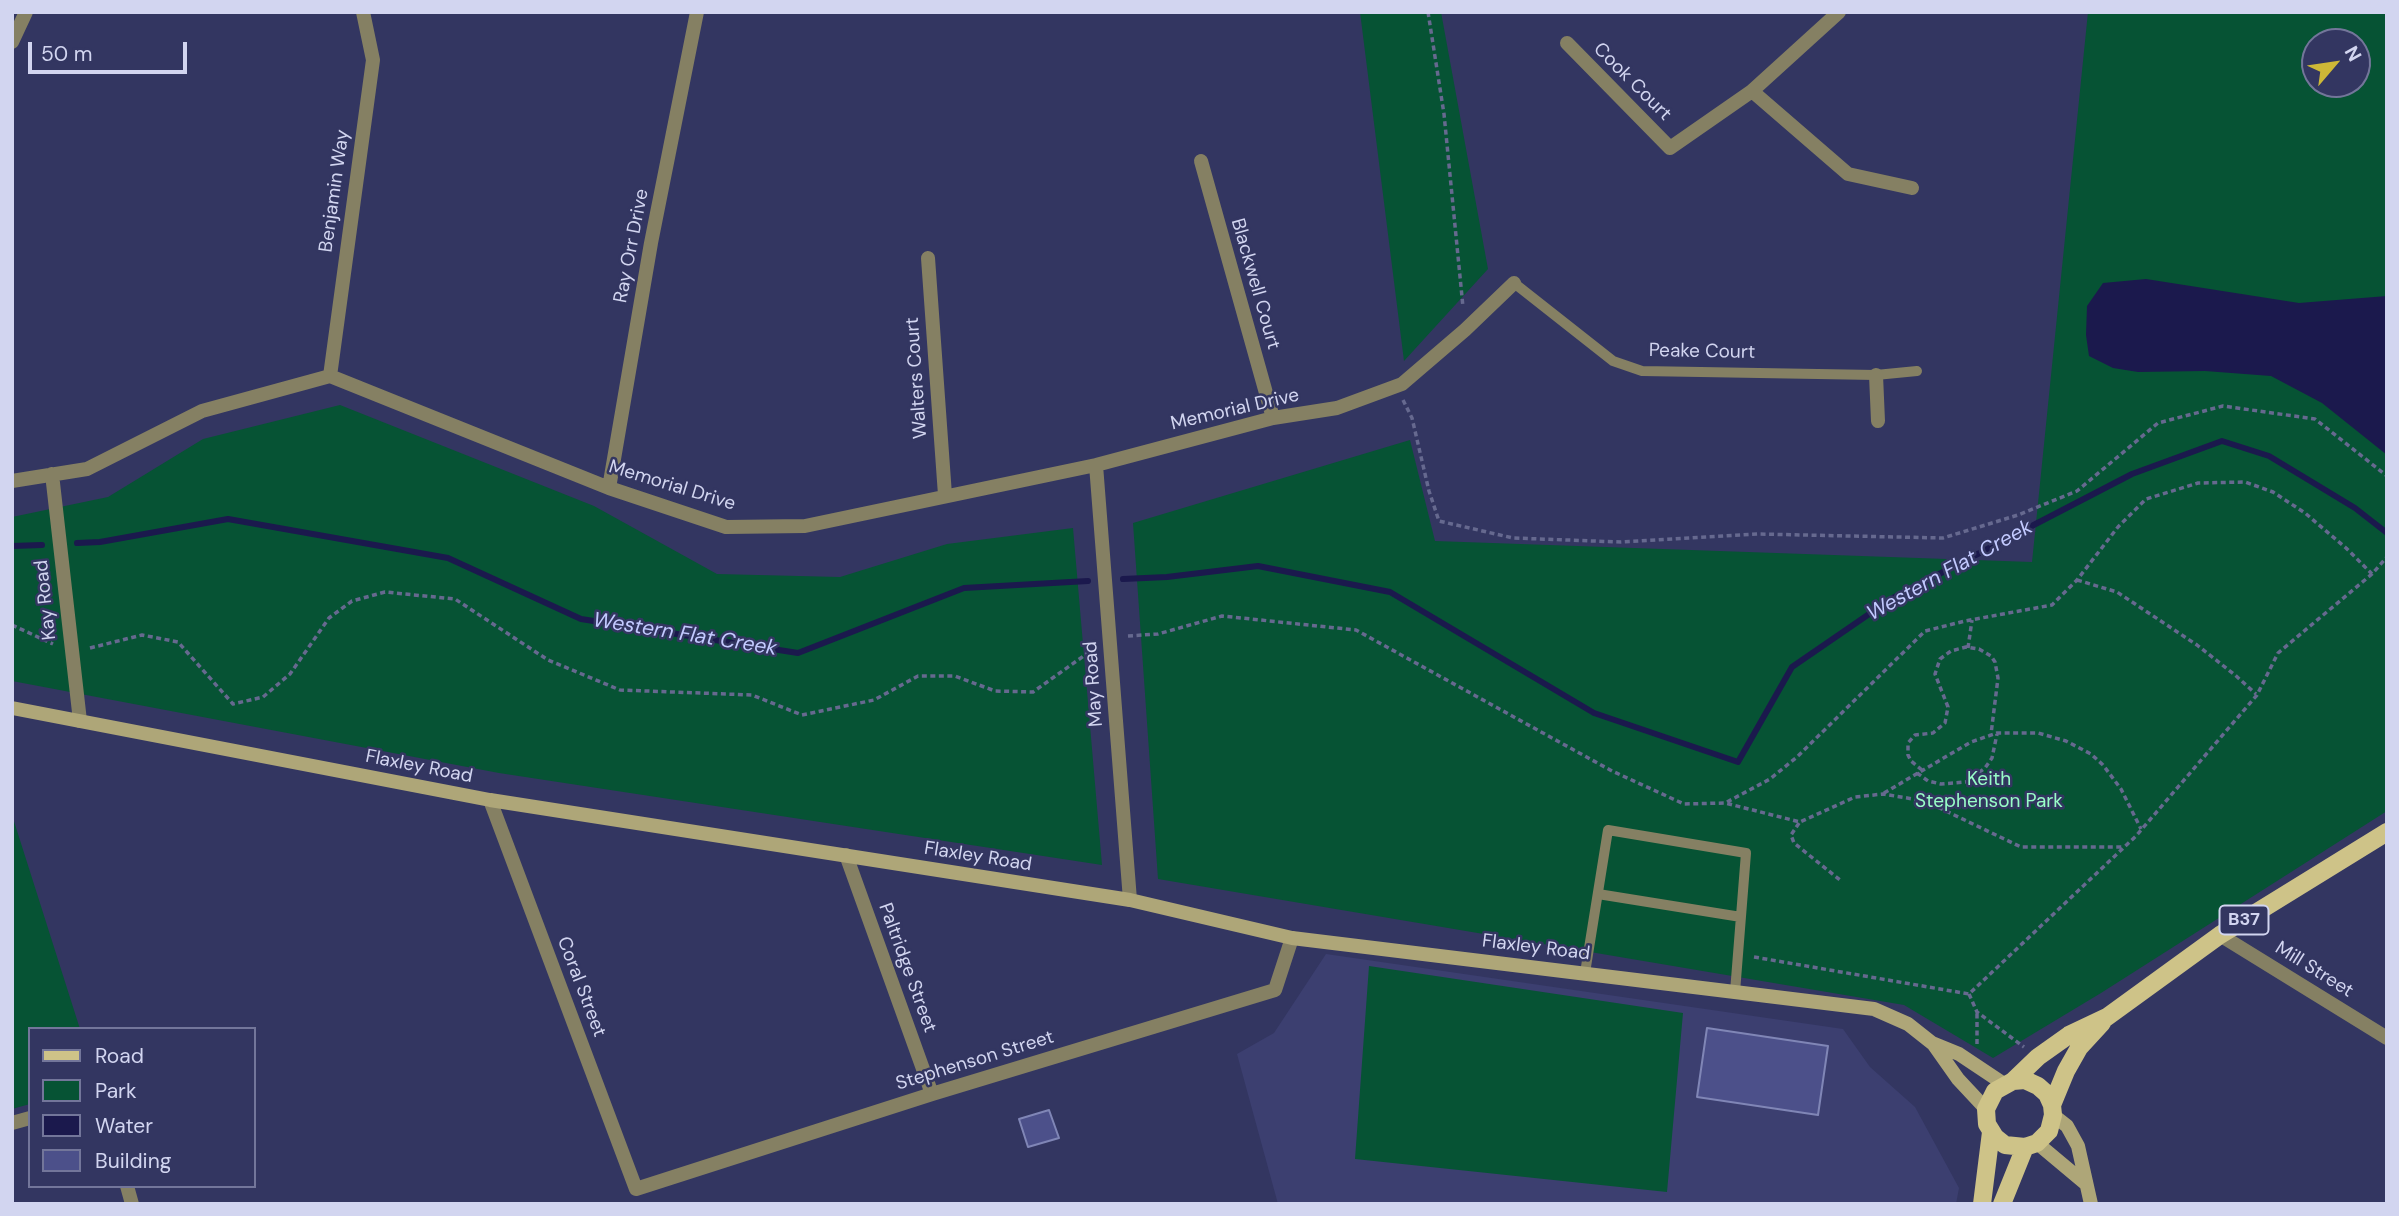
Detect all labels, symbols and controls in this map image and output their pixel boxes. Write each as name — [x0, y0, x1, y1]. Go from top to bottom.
scale bar — [32, 28, 191, 72]
north arrow — [2301, 28, 2371, 98]
street label: Cook Court — [1588, 38, 1676, 126]
text: 50 m — [41, 40, 92, 68]
text: N — [2339, 41, 2367, 66]
street label: Benjamin Way — [315, 128, 355, 254]
street label: Ray Orr Drive — [610, 187, 654, 305]
street label: Blackwell Court — [1225, 216, 1285, 352]
street label: Walters Court — [901, 316, 933, 440]
street label: Peake Court — [1649, 340, 1755, 364]
street label: Memorial Drive — [1169, 384, 1301, 436]
street label: Memorial Drive — [606, 456, 738, 516]
water label: Western Flat Creek — [1863, 515, 2037, 627]
street label: Kay Road — [30, 559, 62, 641]
water label: Western Flat Creek — [591, 608, 779, 662]
street label: May Road — [1080, 640, 1108, 728]
street label: Flaxley Road — [363, 745, 475, 789]
park label: Keith Stephenson Park — [1915, 769, 2063, 813]
street label: Flaxley Road — [923, 837, 1033, 877]
street label: Paltridge Street — [873, 900, 941, 1036]
road number: B37 — [2220, 905, 2268, 934]
street label: Flaxley Road — [1481, 930, 1591, 966]
street label: Coral Street — [551, 934, 611, 1040]
street label: Mill Street — [2271, 937, 2357, 1003]
street label: Stephenson Street — [893, 1026, 1057, 1096]
legend — [28, 1027, 256, 1188]
text: Road — [95, 1042, 144, 1070]
text: Park — [95, 1077, 136, 1105]
text: Water — [95, 1112, 153, 1140]
text: Building — [95, 1147, 171, 1175]

